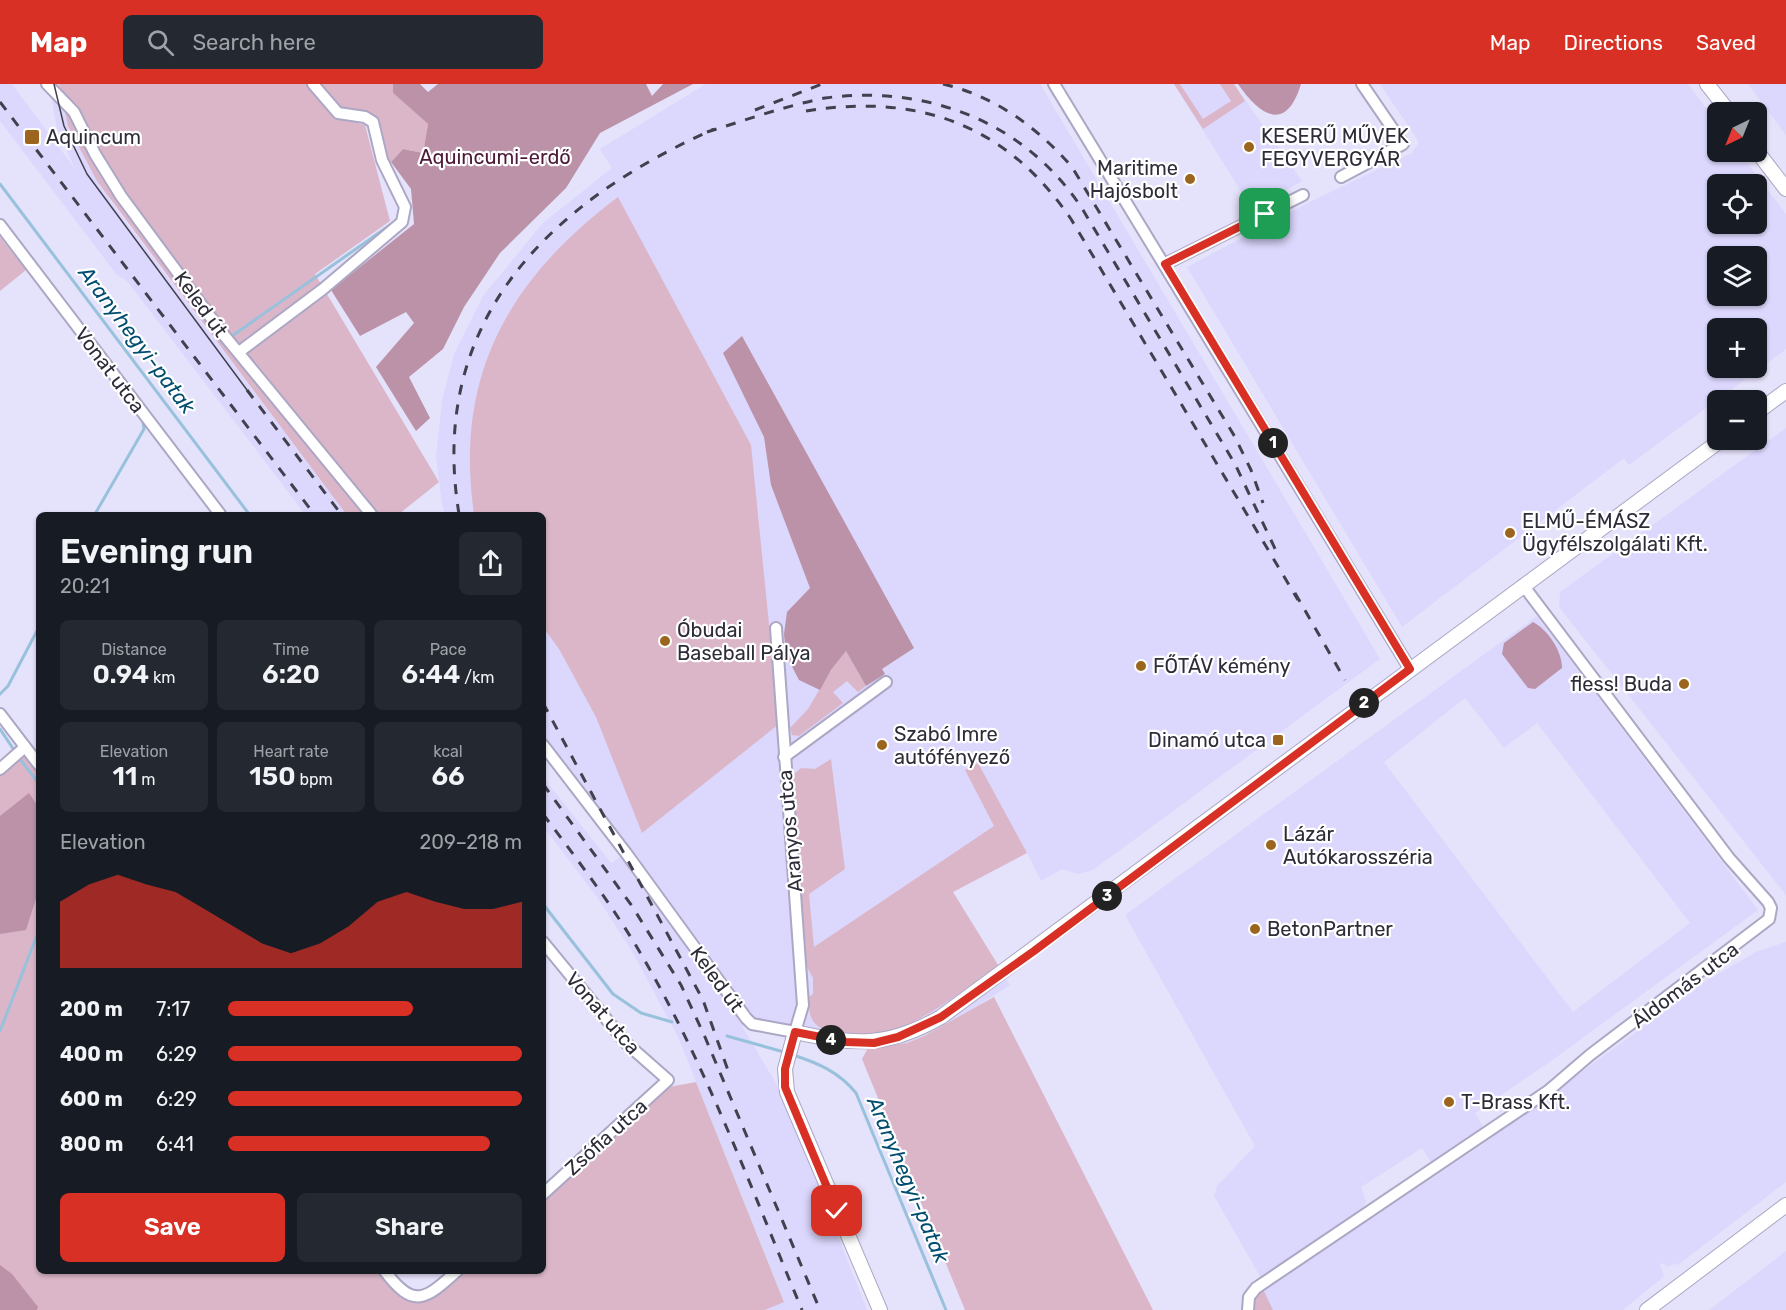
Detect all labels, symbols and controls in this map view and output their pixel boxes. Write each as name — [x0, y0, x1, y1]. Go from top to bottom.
search box — [123, 15, 543, 69]
text: Map — [30, 26, 87, 59]
icon: search — [144, 26, 177, 59]
text: Search here — [192, 29, 316, 56]
text: Map — [1490, 30, 1531, 55]
text: Directions — [1564, 30, 1663, 55]
text: Saved — [1696, 30, 1756, 55]
north arrow — [1707, 102, 1767, 162]
map controls — [1707, 102, 1767, 450]
place label: KESERŰ MŰVEK FEGYVERGYÁR — [1261, 124, 1409, 171]
place label: Aquincum — [46, 125, 141, 149]
marker: Aquincum — [23, 128, 41, 146]
marker: KESERŰ MŰVEK FEGYVERGYÁR — [1242, 140, 1256, 154]
park label: Aquincumi-erdő — [419, 145, 571, 169]
place label: Maritime Hajósbolt — [1090, 156, 1178, 203]
marker: Maritime Hajósbolt — [1183, 172, 1197, 186]
button: locate — [1707, 174, 1767, 234]
pin — [1239, 188, 1290, 239]
icon: arrive — [1248, 197, 1281, 230]
button: layers — [1707, 246, 1767, 306]
water label: Aranyhegyi-patak — [73, 260, 202, 419]
street label: Keled út — [169, 266, 233, 342]
button: + — [1707, 318, 1767, 378]
street label: Vonat utca — [70, 322, 150, 418]
button: − — [1707, 390, 1767, 450]
pin: 1 — [1258, 428, 1288, 458]
text: 1 — [1269, 433, 1277, 452]
place label: ELMŰ-ÉMÁSZ Ügyfélszolgálati Kft. — [1522, 509, 1708, 556]
marker: ELMŰ-ÉMÁSZ Ügyfélszolgálati Kft. — [1503, 526, 1517, 540]
text: Evening run — [60, 532, 253, 571]
button: share — [459, 532, 522, 595]
text: 20:21 — [60, 574, 110, 598]
place label: Óbudai Baseball Pálya — [677, 618, 811, 665]
marker: Óbudai Baseball Pálya — [658, 634, 672, 648]
text: Distance — [101, 640, 167, 659]
text: Time — [273, 640, 309, 659]
text: Pace — [430, 640, 466, 659]
place label: FŐTÁV kémény — [1153, 654, 1291, 678]
text: 0.94 — [92, 659, 149, 690]
text: 6:20 — [262, 659, 320, 690]
text: 6:44 — [402, 659, 460, 690]
marker: FŐTÁV kémény — [1134, 659, 1148, 673]
text: km — [149, 668, 176, 687]
text: /km — [460, 668, 494, 687]
place label: fless! Buda — [1570, 672, 1672, 696]
marker: fless! Buda — [1677, 677, 1691, 691]
pin: 2 — [1349, 688, 1379, 718]
text: 2 — [1359, 693, 1369, 712]
place label: Szabó Imre autófényező — [894, 722, 1010, 769]
place label: Dinamó utca — [1148, 728, 1266, 752]
marker: Dinamó utca — [1271, 733, 1285, 747]
marker: Szabó Imre autófényező — [875, 738, 889, 752]
text: Elevation — [100, 742, 168, 761]
text: Heart rate — [253, 742, 329, 761]
text: kcal — [433, 742, 463, 761]
text: 11 — [112, 761, 137, 792]
text: 150 — [249, 761, 296, 792]
text: 66 — [431, 761, 465, 792]
street label: Aranyos utca — [773, 769, 807, 893]
text: m — [137, 770, 156, 789]
text: bpm — [296, 770, 333, 789]
place label: Lázár Autókarosszéria — [1283, 822, 1433, 869]
text: Elevation — [60, 830, 146, 854]
text: 209–218 m — [420, 830, 522, 854]
marker: Lázár Autókarosszéria — [1264, 838, 1278, 852]
pin: 3 — [1092, 881, 1122, 911]
text: 3 — [1102, 886, 1112, 905]
place label: BetonPartner — [1267, 917, 1393, 941]
marker: BetonPartner — [1248, 922, 1262, 936]
street label: Áldomás utca — [1627, 937, 1743, 1033]
street label: Keled út — [685, 941, 749, 1017]
street label: Vonat utca — [561, 967, 645, 1059]
text: 200 m — [60, 997, 123, 1021]
text: 7:17 — [156, 997, 190, 1021]
pin: 4 — [816, 1025, 846, 1055]
text: 4 — [826, 1030, 836, 1049]
text: 400 m — [60, 1042, 123, 1066]
text: 6:29 — [156, 1042, 197, 1066]
text: 600 m — [60, 1087, 123, 1111]
text: 6:29 — [156, 1087, 197, 1111]
place label: T-Brass Kft. — [1461, 1090, 1570, 1114]
water label: Aranyhegyi-patak — [862, 1092, 955, 1268]
street label: Zsófia utca — [560, 1094, 652, 1180]
marker: T-Brass Kft. — [1442, 1095, 1456, 1109]
text: 800 m — [60, 1132, 123, 1156]
text: 6:41 — [156, 1132, 194, 1156]
pin — [811, 1185, 862, 1236]
button: Save — [60, 1193, 285, 1262]
button: Share — [297, 1193, 522, 1262]
icon: check — [820, 1194, 853, 1227]

